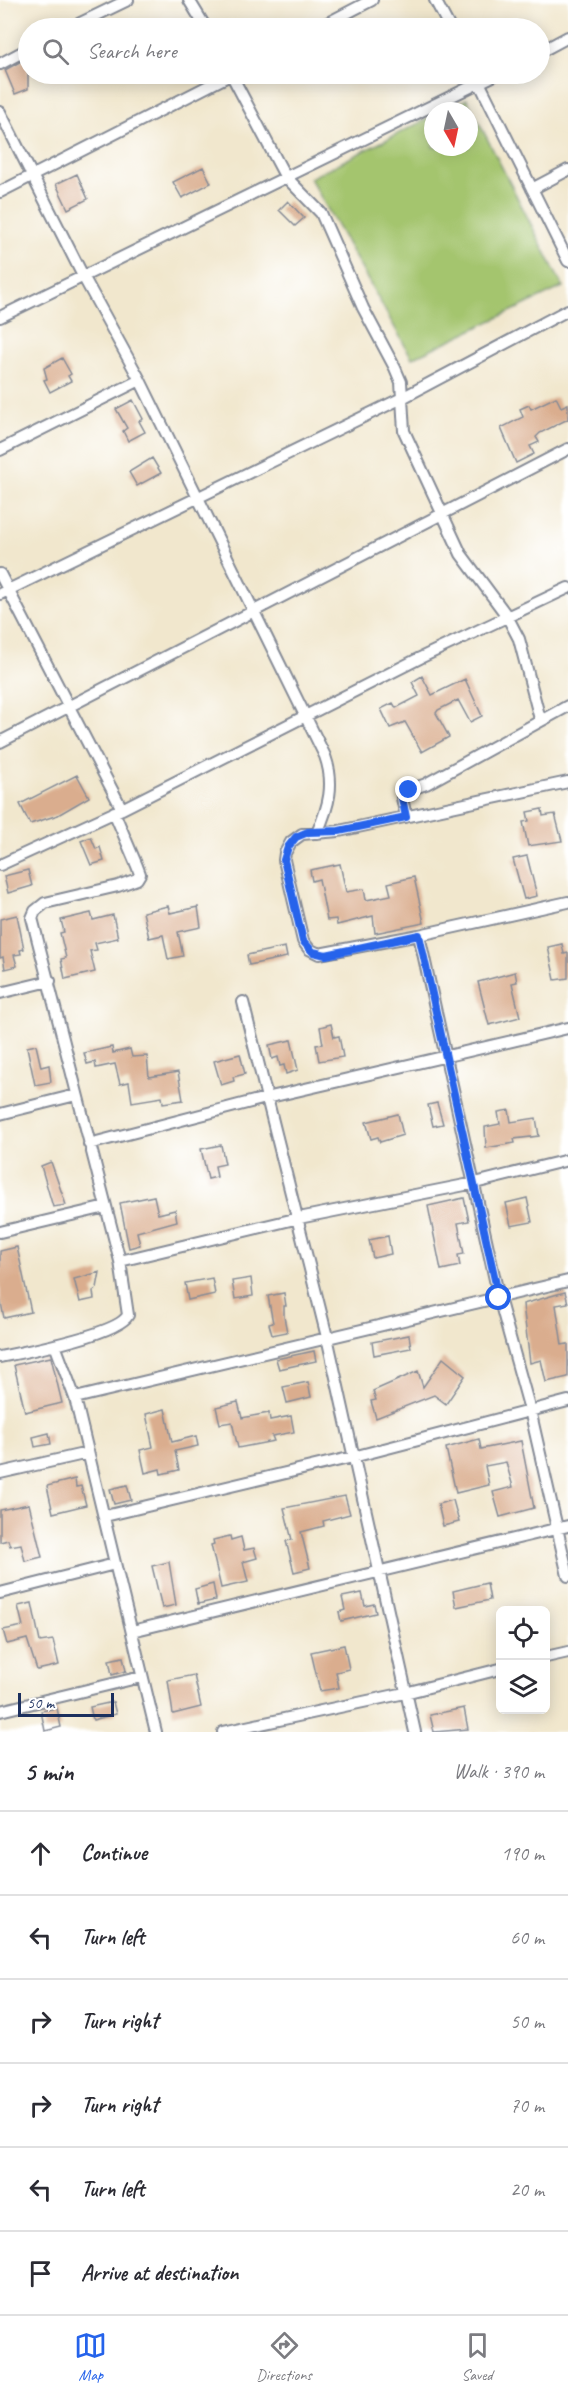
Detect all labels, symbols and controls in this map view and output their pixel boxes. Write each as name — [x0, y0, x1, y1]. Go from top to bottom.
search box — [18, 18, 550, 84]
icon: search — [39, 35, 72, 68]
text: Search here — [87, 37, 177, 65]
north arrow — [424, 102, 478, 156]
route end — [395, 776, 421, 802]
route start — [485, 1284, 511, 1310]
map controls — [496, 1606, 550, 1714]
button: locate — [496, 1606, 550, 1660]
button: layers — [496, 1660, 550, 1714]
scale bar — [18, 1690, 114, 1718]
text: 50 m — [27, 1693, 54, 1713]
text: 5 min — [24, 1755, 73, 1788]
text: Walk · 390 m — [454, 1759, 544, 1784]
icon: ahead — [24, 1837, 57, 1870]
text: Continue — [81, 1839, 147, 1867]
text: 190 m — [501, 1841, 544, 1866]
icon: left — [24, 1921, 57, 1954]
text: Turn left — [81, 1923, 145, 1951]
text: 60 m — [510, 1925, 544, 1950]
icon: right — [24, 2005, 57, 2038]
text: Turn right — [81, 2007, 158, 2035]
text: 50 m — [510, 2009, 544, 2034]
icon: right — [24, 2089, 57, 2122]
text: Turn right — [81, 2091, 158, 2119]
text: 70 m — [510, 2093, 544, 2118]
icon: left — [24, 2173, 57, 2206]
text: Turn left — [81, 2175, 145, 2203]
text: 20 m — [510, 2177, 544, 2202]
icon: arrive — [24, 2257, 57, 2290]
text: Arrive at destination — [81, 2259, 238, 2287]
tab: Map — [74, 2329, 107, 2385]
tab: Directions — [256, 2329, 312, 2385]
tab: Saved — [461, 2329, 494, 2385]

